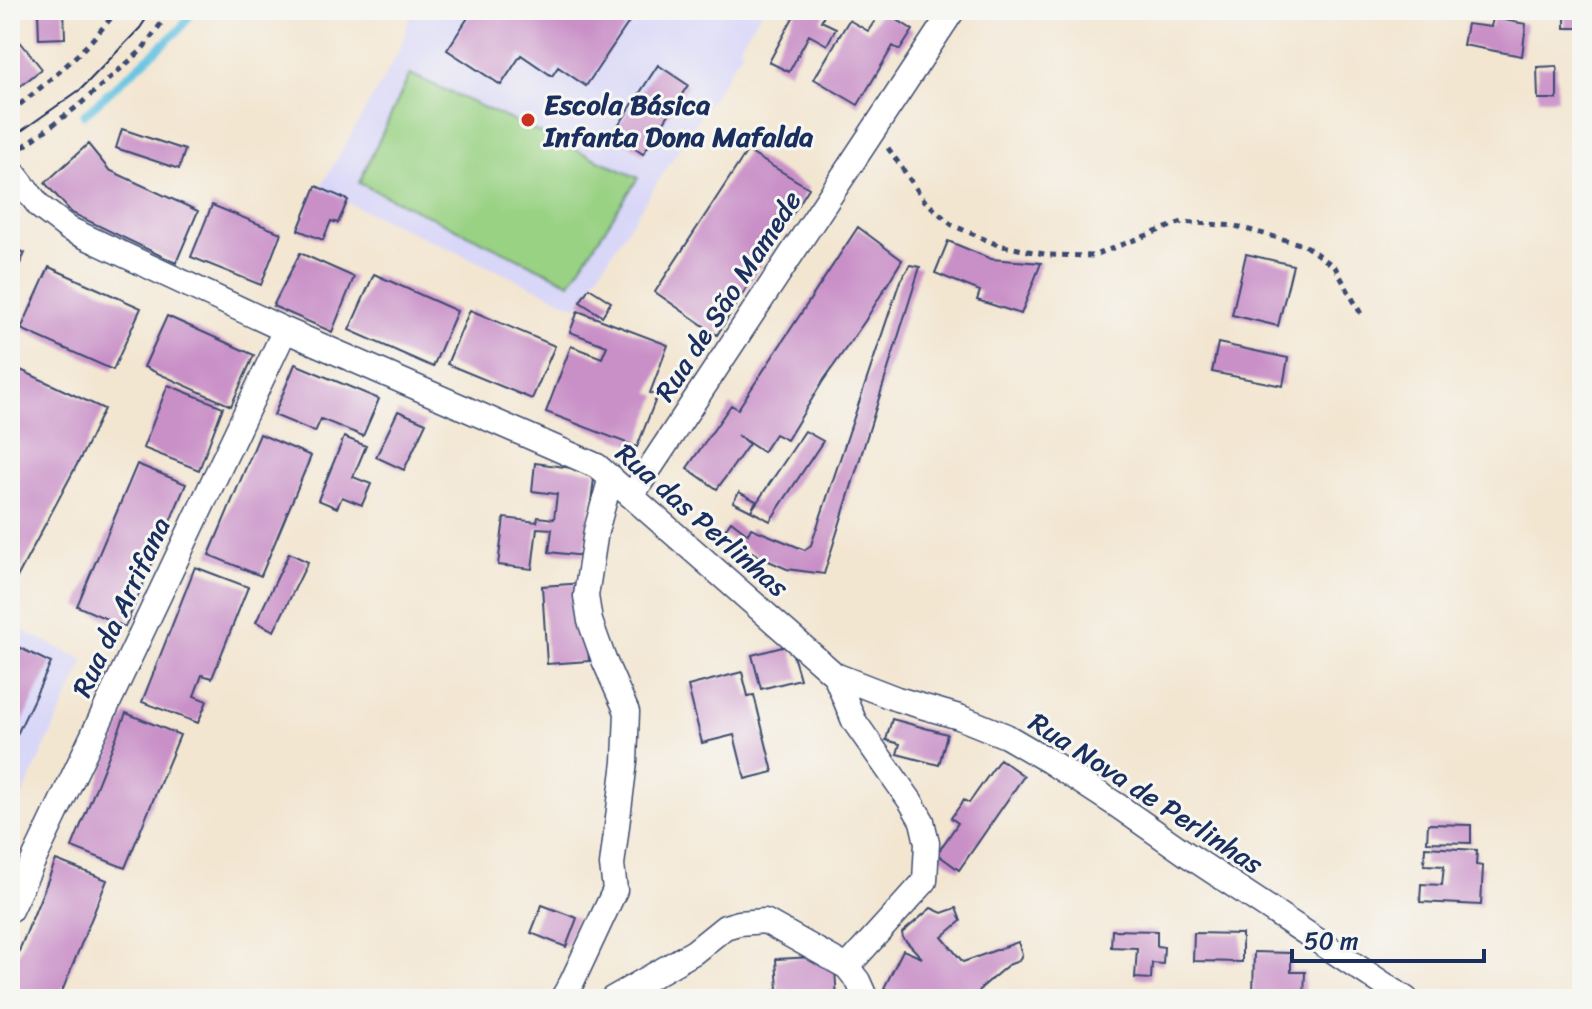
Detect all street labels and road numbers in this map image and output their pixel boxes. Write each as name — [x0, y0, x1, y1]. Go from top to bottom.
street label: Rua de São Mamede — [641, 180, 815, 412]
street label: Rua das Perlinhas — [604, 430, 800, 610]
street label: Rua da Arrifana — [58, 509, 184, 705]
street label: Rua Nova de Perlinhas — [1019, 698, 1274, 888]

